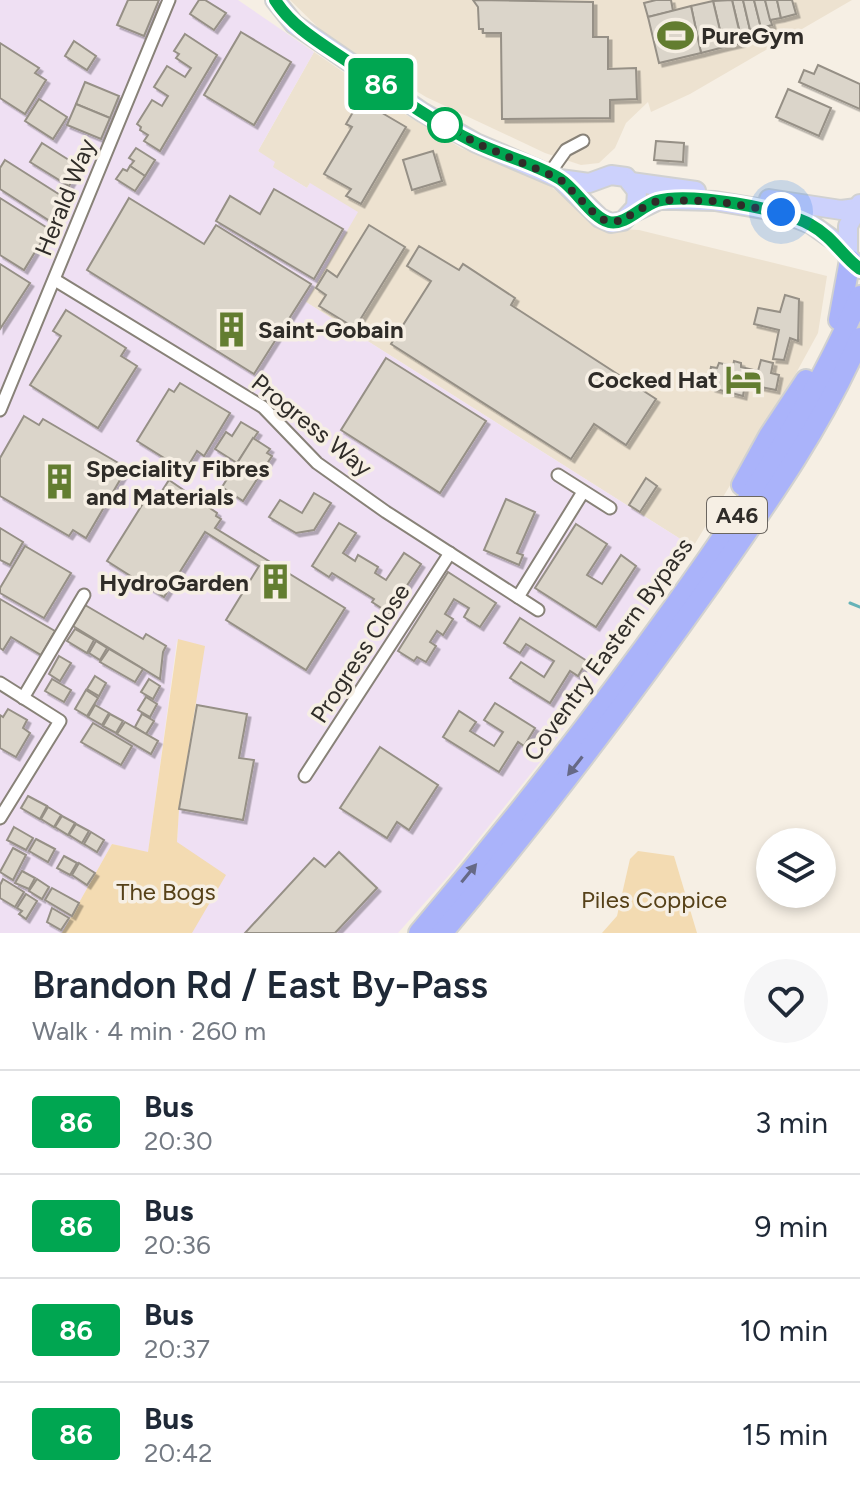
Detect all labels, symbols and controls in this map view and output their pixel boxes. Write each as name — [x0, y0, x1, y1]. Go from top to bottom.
sports icon: PureGym — [656, 16, 694, 54]
place label: PureGym — [701, 21, 804, 50]
line badge: 86 — [345, 58, 417, 110]
text: 86 — [364, 67, 398, 101]
unlabelled marker — [428, 108, 462, 142]
street label: Herald Way — [28, 134, 102, 260]
your location — [761, 192, 801, 232]
building icon: Saint-Gobain — [213, 310, 251, 348]
place label: Saint-Gobain — [258, 315, 404, 344]
hotel icon: Cocked Hat — [725, 360, 763, 398]
place label: Cocked Hat — [588, 365, 718, 394]
street label: Progress Way — [246, 368, 378, 482]
place label: Speciality Fibres and Materials — [86, 454, 269, 511]
building icon: Speciality Fibres and Materials — [41, 463, 79, 501]
road number: A46 — [707, 497, 767, 533]
street label: Coventry Eastern Bypass — [517, 532, 699, 766]
building icon: HydroGarden — [256, 563, 294, 601]
place label: HydroGarden — [99, 568, 249, 597]
street label: Progress Close — [304, 578, 416, 728]
one-way arrow — [568, 756, 584, 776]
map controls — [756, 828, 836, 908]
button: layers — [756, 828, 836, 908]
one-way arrow — [460, 863, 477, 883]
park label: The Bogs — [116, 877, 216, 906]
park label: Piles Coppice — [581, 885, 727, 914]
button: heart — [744, 959, 828, 1043]
text: Brandon Rd / East By-Pass — [32, 962, 488, 1008]
text: Walk · 4 min · 260 m — [32, 1015, 266, 1047]
text: Bus — [144, 1088, 193, 1125]
text: 3 min — [755, 1104, 828, 1141]
text: 86 — [59, 1105, 93, 1139]
text: 20:30 — [144, 1125, 213, 1157]
text: Bus — [144, 1192, 193, 1229]
text: 9 min — [754, 1208, 828, 1245]
text: 86 — [59, 1209, 93, 1243]
text: 20:36 — [144, 1229, 211, 1261]
text: Bus — [144, 1296, 193, 1333]
text: 10 min — [740, 1312, 828, 1349]
text: 86 — [59, 1313, 93, 1347]
text: 20:37 — [144, 1333, 210, 1365]
text: Bus — [144, 1400, 193, 1437]
text: 15 min — [742, 1416, 828, 1453]
text: 86 — [59, 1417, 93, 1451]
text: 20:42 — [144, 1437, 212, 1469]

